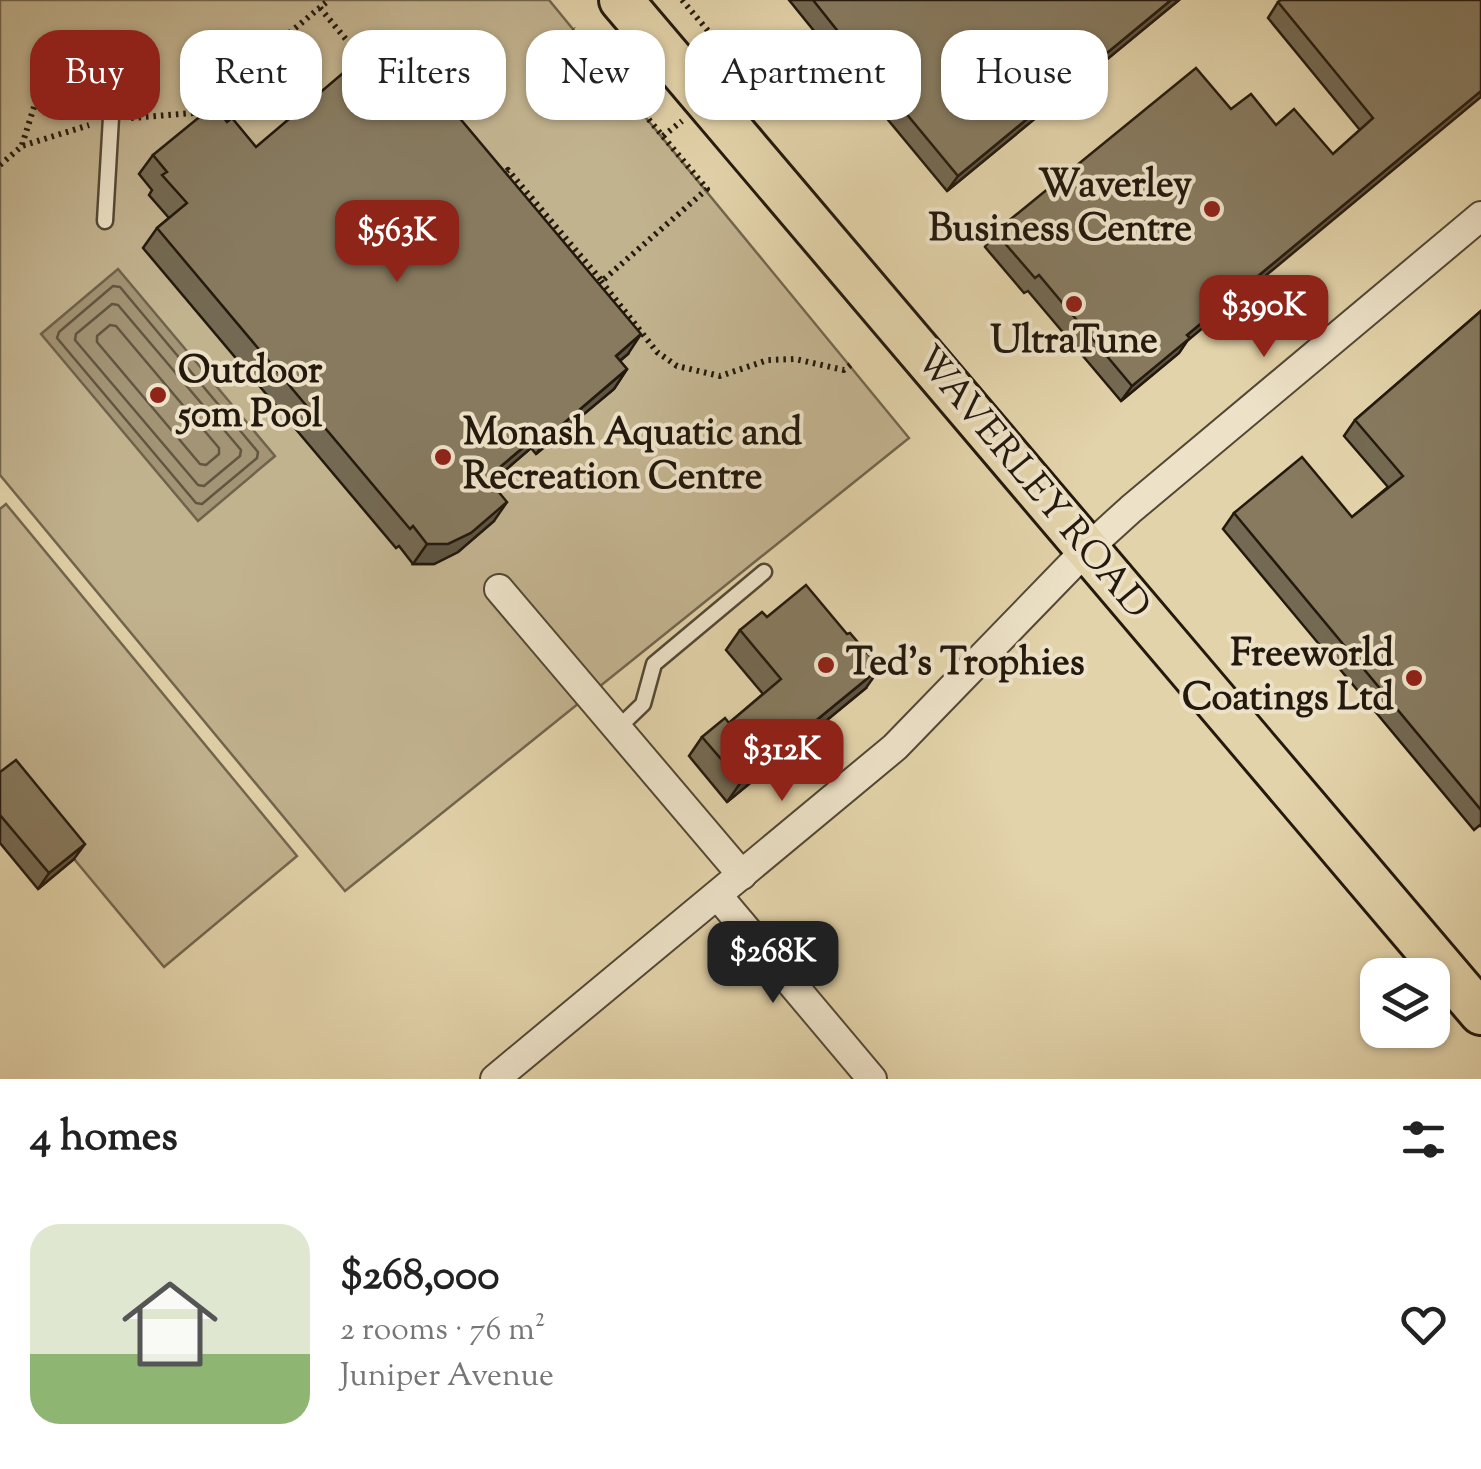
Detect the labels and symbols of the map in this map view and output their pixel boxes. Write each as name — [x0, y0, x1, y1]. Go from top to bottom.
place label: Waverley Business Centre — [928, 160, 1192, 258]
marker: Waverley Business Centre — [1201, 198, 1223, 220]
pin: $563K — [327, 200, 467, 285]
pin: $390K — [1194, 275, 1334, 360]
marker: UltraTune — [1063, 293, 1085, 315]
place label: UltraTune — [990, 316, 1158, 370]
street label: WAVERLEY ROAD — [900, 336, 1162, 632]
place label: Outdoor 50m Pool — [175, 346, 323, 444]
marker: Outdoor 50m Pool — [147, 384, 169, 406]
place label: Monash Aquatic and Recreation Centre — [463, 408, 803, 506]
marker: Monash Aquatic and Recreation Centre — [432, 446, 454, 468]
place label: Freeworld Coatings Ltd — [1182, 629, 1395, 727]
place label: Ted's Trophies — [846, 638, 1085, 692]
marker: Ted's Trophies — [815, 654, 837, 676]
marker: Freeworld Coatings Ltd — [1403, 667, 1425, 689]
pin: $312K — [712, 719, 852, 804]
pin: $268K — [703, 921, 843, 1006]

